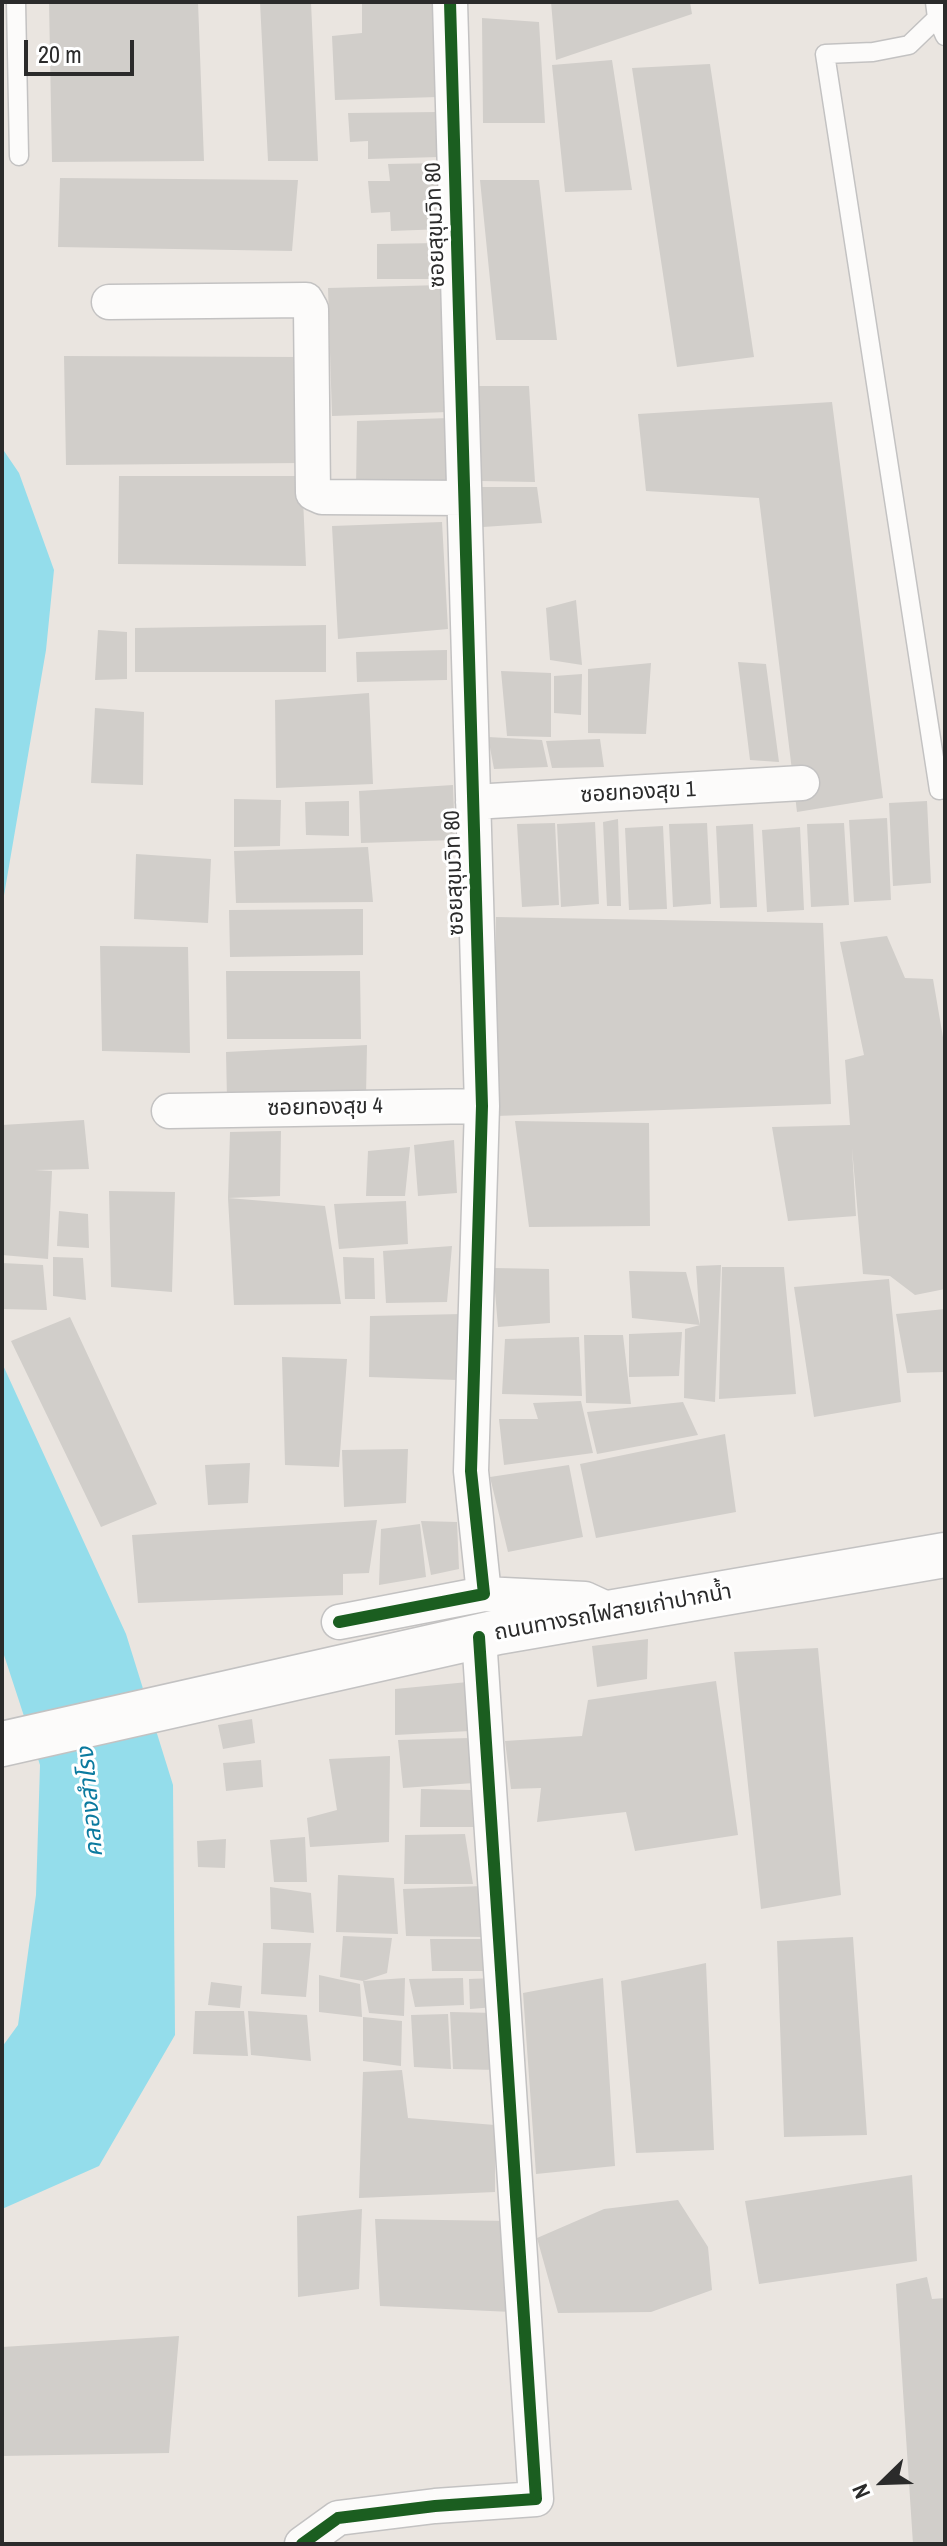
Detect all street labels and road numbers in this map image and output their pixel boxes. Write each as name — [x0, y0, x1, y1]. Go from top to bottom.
street label: ซอยสุขุมวิท 80 — [421, 162, 451, 288]
street label: ซอยทองสุข 1 — [580, 777, 696, 809]
street label: ซอยสุขุมวิท 80 — [440, 810, 470, 936]
street label: ซอยทองสุข 4 — [267, 1094, 383, 1122]
street label: ถนนทางรถไฟสายเก่าปากน้ำ — [492, 1579, 734, 1647]

